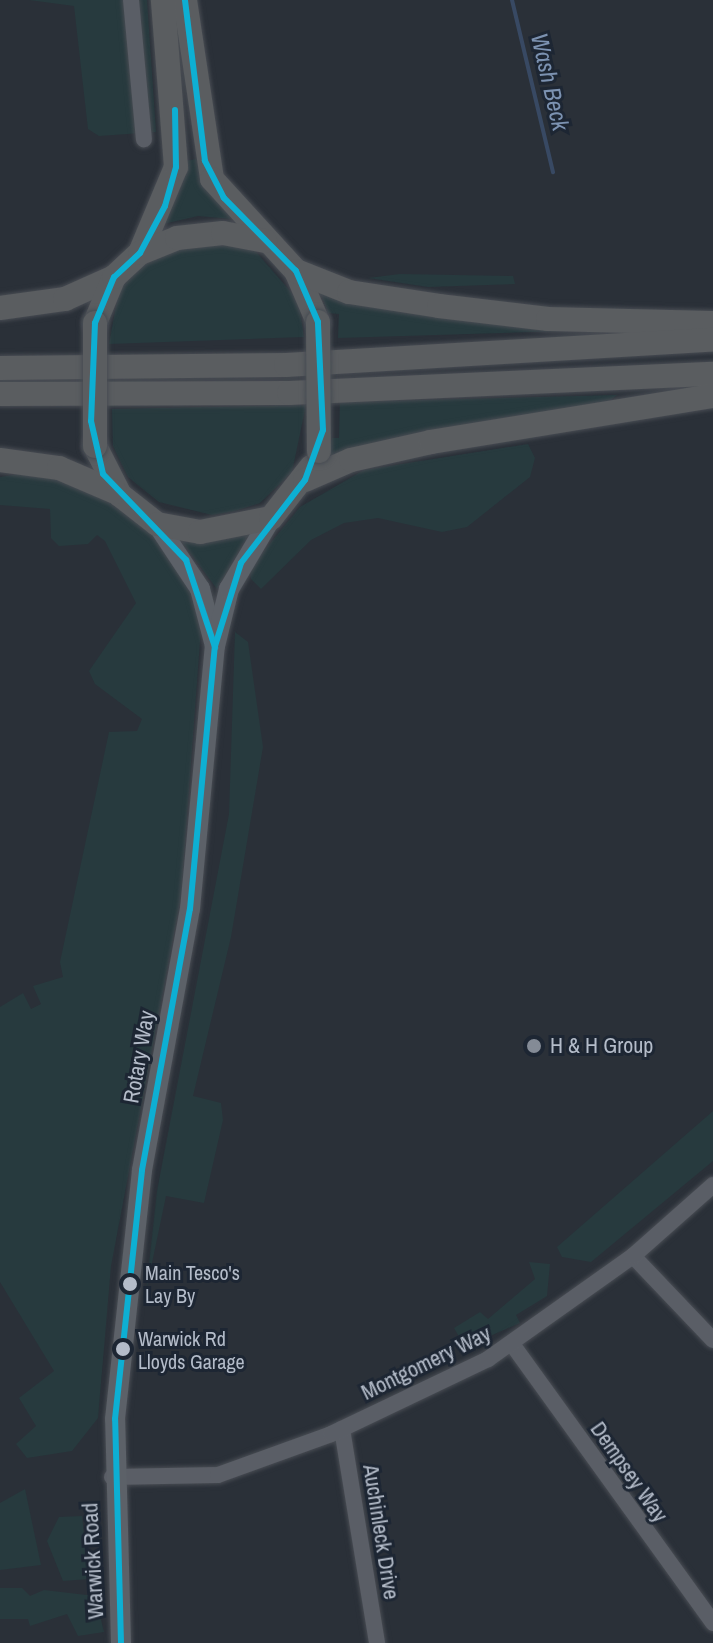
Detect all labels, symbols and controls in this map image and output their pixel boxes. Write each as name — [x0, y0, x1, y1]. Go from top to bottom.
water label: Wash Beck — [525, 30, 575, 134]
street label: Rotary Way — [118, 1009, 160, 1105]
place label: H & H Group — [550, 1033, 653, 1059]
marker: H & H Group — [525, 1037, 543, 1055]
place label: Main Tesco's Lay By — [145, 1260, 240, 1307]
marker: Main Tesco's Lay By — [122, 1276, 138, 1292]
street label: Montgomery Way — [357, 1320, 495, 1406]
place label: Warwick Rd Lloyds Garage — [138, 1326, 245, 1373]
marker: Warwick Rd Lloyds Garage — [115, 1341, 131, 1357]
street label: Dempsey Way — [585, 1417, 673, 1527]
street label: Auchinleck Drive — [357, 1463, 405, 1601]
street label: Warwick Road — [77, 1502, 109, 1620]

